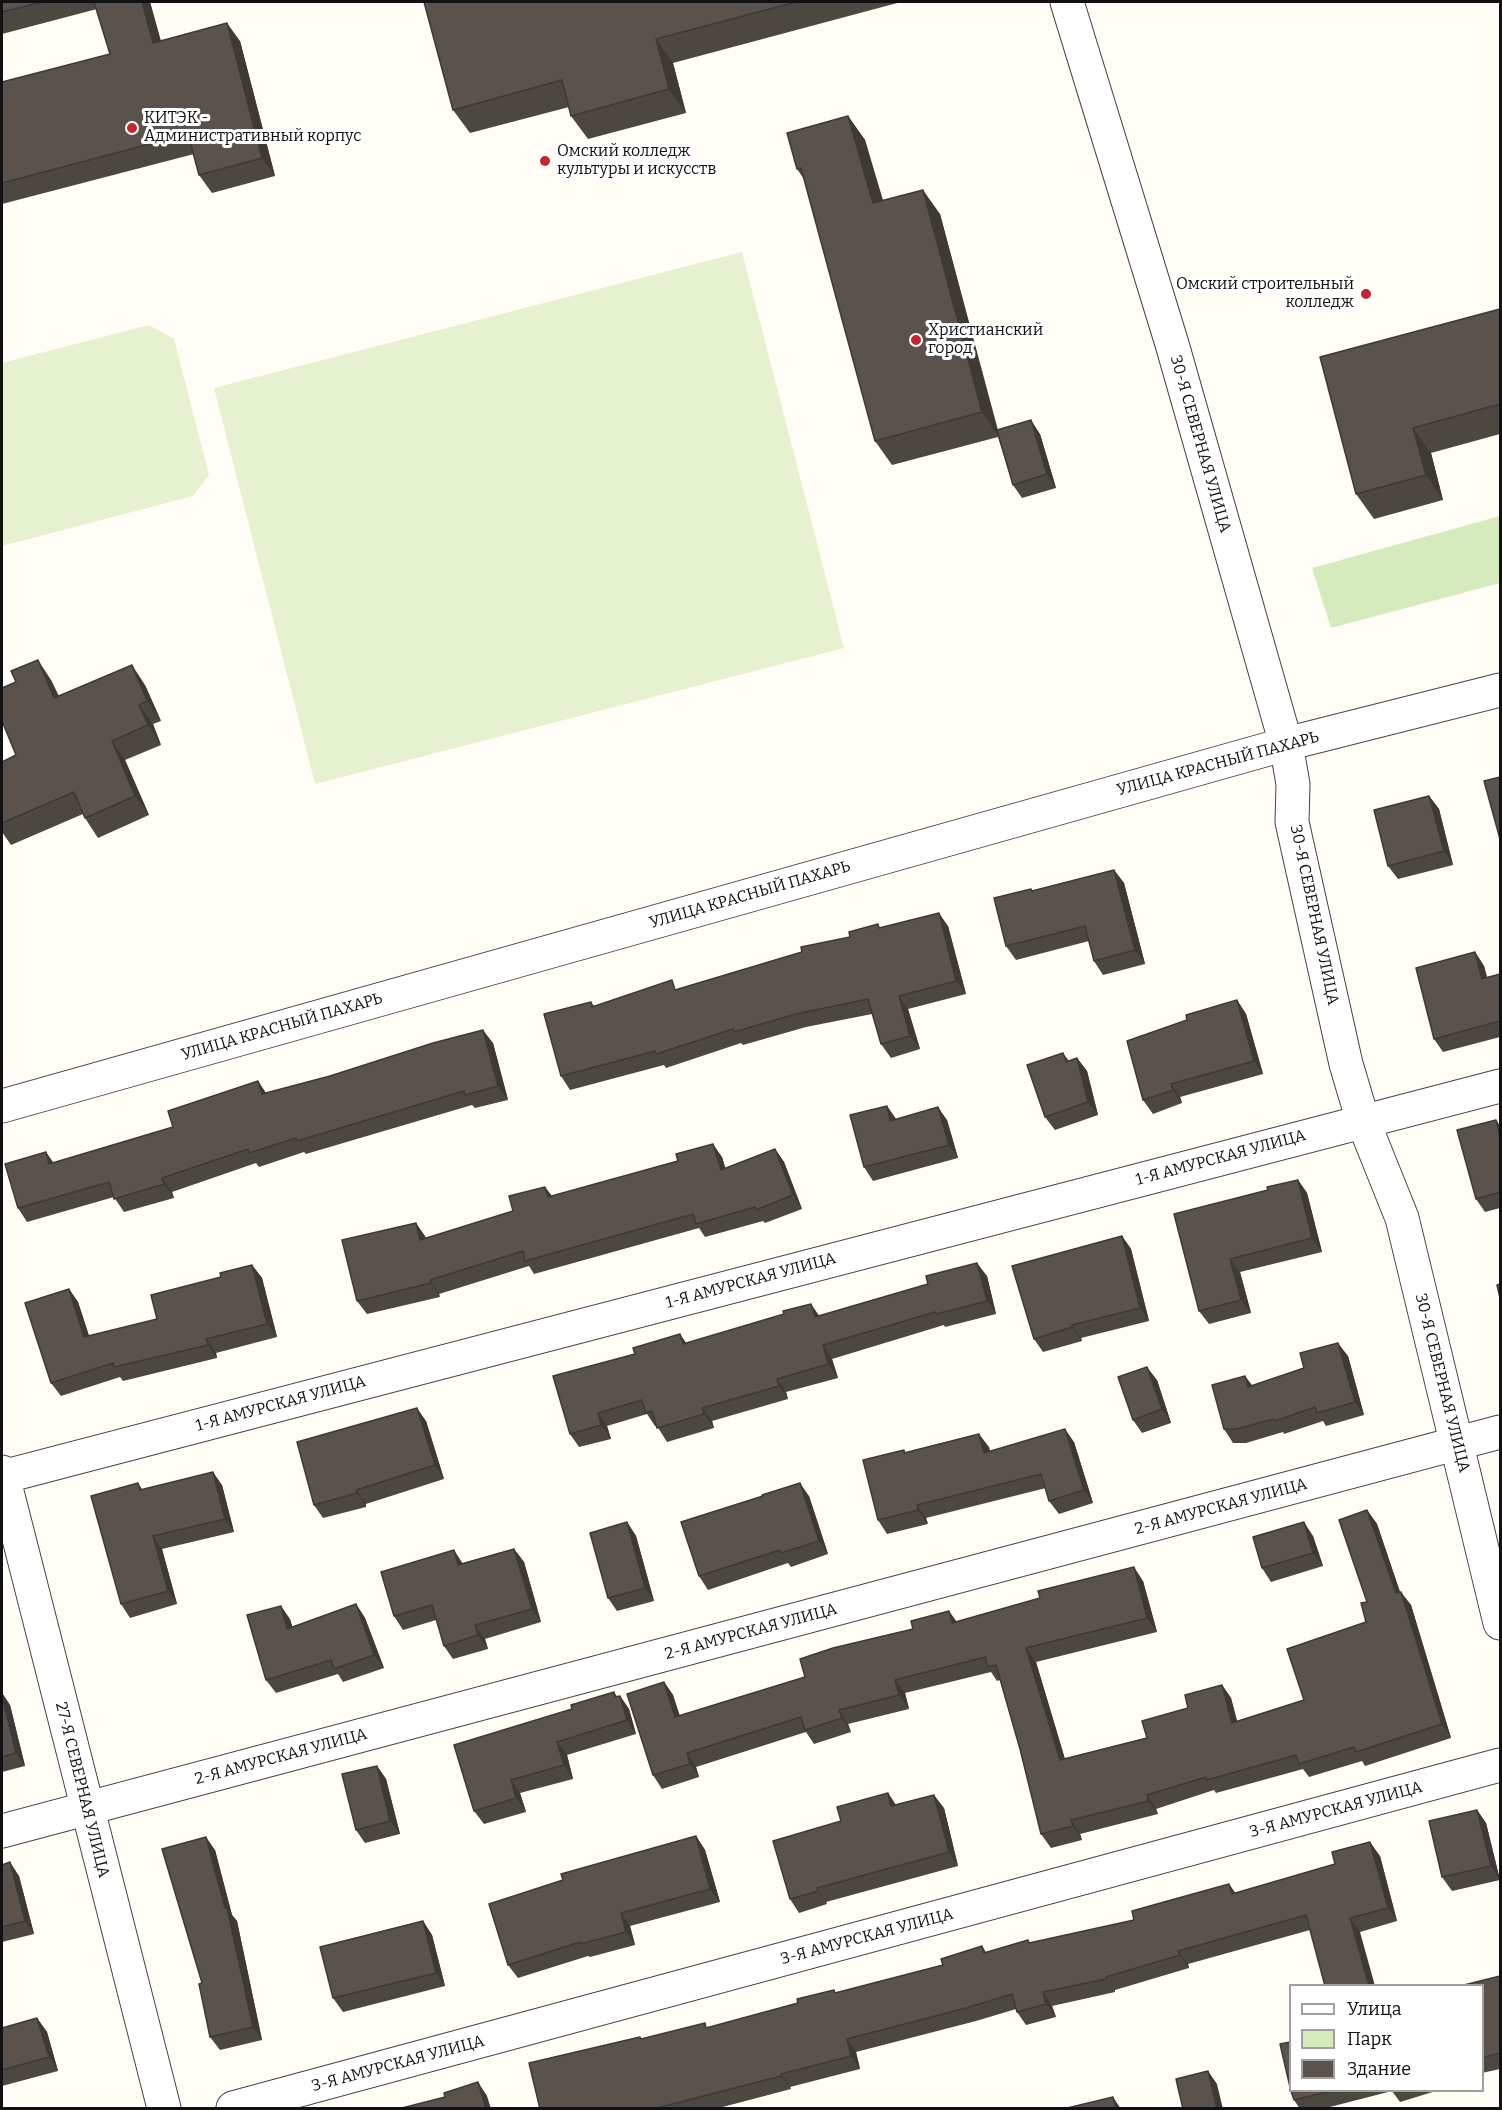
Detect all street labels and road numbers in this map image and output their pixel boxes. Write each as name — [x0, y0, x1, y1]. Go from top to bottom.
street label: 30-Я СЕВЕРНАЯ УЛИЦА — [1165, 353, 1235, 535]
street label: УЛИЦА КРАСНЫЙ ПАХАРЬ — [1115, 728, 1321, 800]
street label: 30-Я СЕВЕРНАЯ УЛИЦА — [1286, 823, 1342, 1007]
street label: УЛИЦА КРАСНЫЙ ПАХАРЬ — [647, 857, 853, 933]
street label: УЛИЦА КРАСНЫЙ ПАХАРЬ — [179, 989, 385, 1065]
street label: 1-Я АМУРСКАЯ УЛИЦА — [1134, 1126, 1308, 1190]
street label: 1-Я АМУРСКАЯ УЛИЦА — [664, 1249, 838, 1313]
street label: 30-Я СЕВЕРНАЯ УЛИЦА — [1410, 1292, 1474, 1474]
street label: 1-Я АМУРСКАЯ УЛИЦА — [194, 1372, 368, 1436]
street label: 2-Я АМУРСКАЯ УЛИЦА — [1133, 1475, 1309, 1539]
street label: 2-Я АМУРСКАЯ УЛИЦА — [663, 1600, 839, 1664]
street label: 27-Я СЕВЕРНАЯ УЛИЦА — [51, 1700, 113, 1880]
street label: 2-Я АМУРСКАЯ УЛИЦА — [193, 1725, 369, 1789]
street label: 3-Я АМУРСКАЯ УЛИЦА — [1248, 1778, 1424, 1842]
street label: 3-Я АМУРСКАЯ УЛИЦА — [779, 1905, 955, 1969]
street label: 3-Я АМУРСКАЯ УЛИЦА — [310, 2032, 486, 2096]

